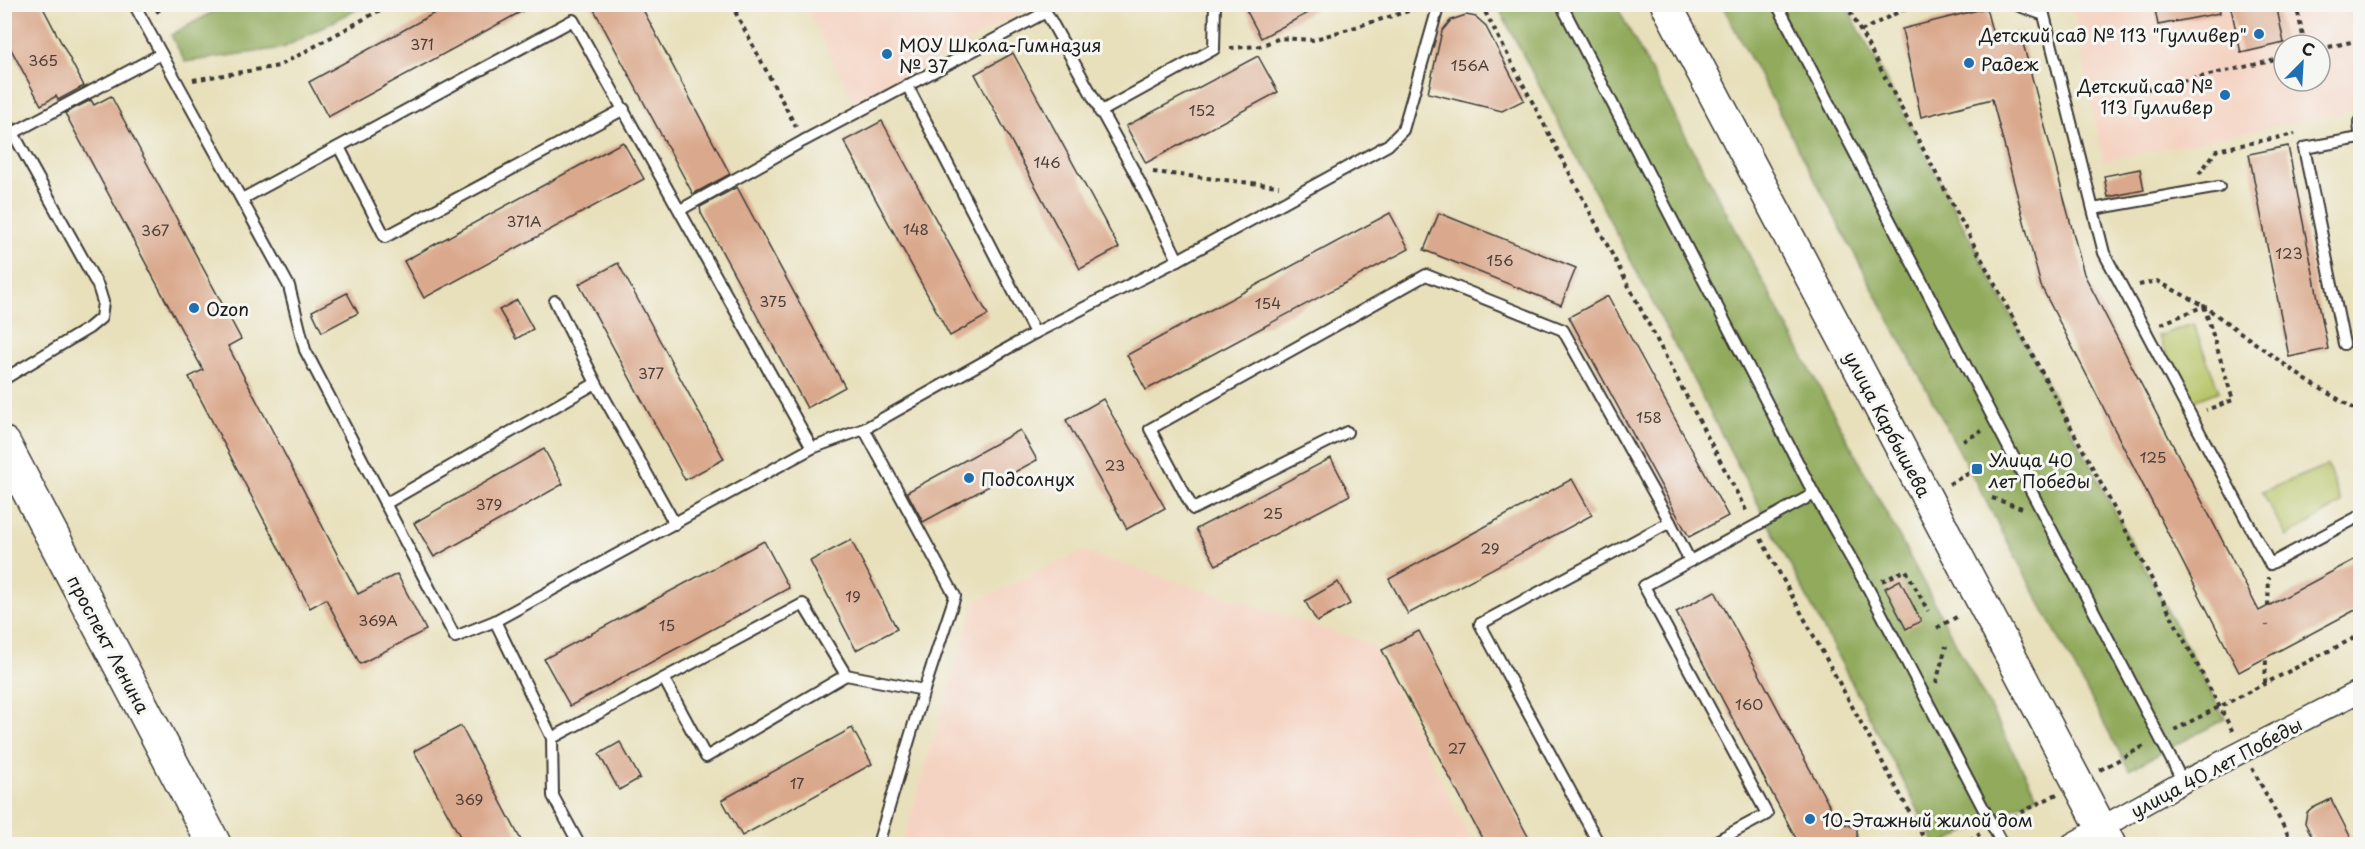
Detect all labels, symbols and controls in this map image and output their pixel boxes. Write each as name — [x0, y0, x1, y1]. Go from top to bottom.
place label: Детский сад № 113 "Гулливер" — [1978, 21, 2247, 48]
marker: Детский сад № 113 "Гулливер" — [2252, 27, 2266, 41]
place label: МОУ Школа-Гимназия № 37 — [899, 31, 1101, 79]
house number: 371 — [410, 32, 434, 55]
north arrow — [2272, 33, 2332, 93]
text: С — [2298, 35, 2319, 62]
marker: МОУ Школа-Гимназия № 37 — [880, 47, 894, 61]
house number: 365 — [28, 48, 58, 71]
place label: Радеж — [1981, 50, 2039, 77]
house number: 156А — [1451, 53, 1489, 76]
marker: Радеж — [1962, 56, 1976, 70]
place label: Детский сад № 113 Гулливер — [2077, 72, 2213, 120]
marker: Детский сад № 113 Гулливер — [2218, 88, 2232, 102]
house number: 152 — [1189, 98, 1215, 121]
house number: 146 — [1033, 150, 1061, 173]
house number: 371А — [507, 209, 541, 232]
house number: 148 — [903, 217, 929, 240]
house number: 367 — [141, 218, 170, 241]
house number: 123 — [2275, 241, 2303, 264]
house number: 156 — [1487, 248, 1513, 271]
house number: 375 — [759, 289, 787, 312]
house number: 154 — [1255, 291, 1281, 314]
place label: Ozon — [206, 295, 249, 322]
marker: Ozon — [187, 301, 201, 315]
street label: улица Карбышева — [1838, 346, 1938, 503]
house number: 377 — [638, 361, 665, 384]
house number: 158 — [1636, 405, 1662, 428]
house number: 125 — [2140, 445, 2166, 468]
place label: Улица 40 лет Победы — [1988, 446, 2090, 494]
house number: 23 — [1105, 453, 1125, 476]
marker: Улица 40 лет Победы — [1970, 462, 1984, 476]
place label: Подсолнух — [981, 465, 1075, 492]
marker: Подсолнух — [962, 471, 976, 485]
house number: 379 — [476, 492, 502, 515]
house number: 25 — [1263, 501, 1283, 524]
house number: 29 — [1480, 536, 1500, 559]
street label: проспект Ленина — [61, 570, 157, 719]
house number: 19 — [845, 584, 861, 607]
house number: 369А — [358, 608, 398, 631]
house number: 15 — [659, 613, 675, 636]
house number: 160 — [1735, 692, 1763, 715]
street label: улица 40 лет Победы — [2125, 710, 2307, 824]
house number: 27 — [1448, 736, 1467, 759]
house number: 17 — [790, 771, 804, 794]
house number: 369 — [455, 787, 483, 810]
place label: 10-Этажный жилой дом — [1822, 806, 2033, 833]
marker: 10-Этажный жилой дом — [1803, 812, 1817, 826]

